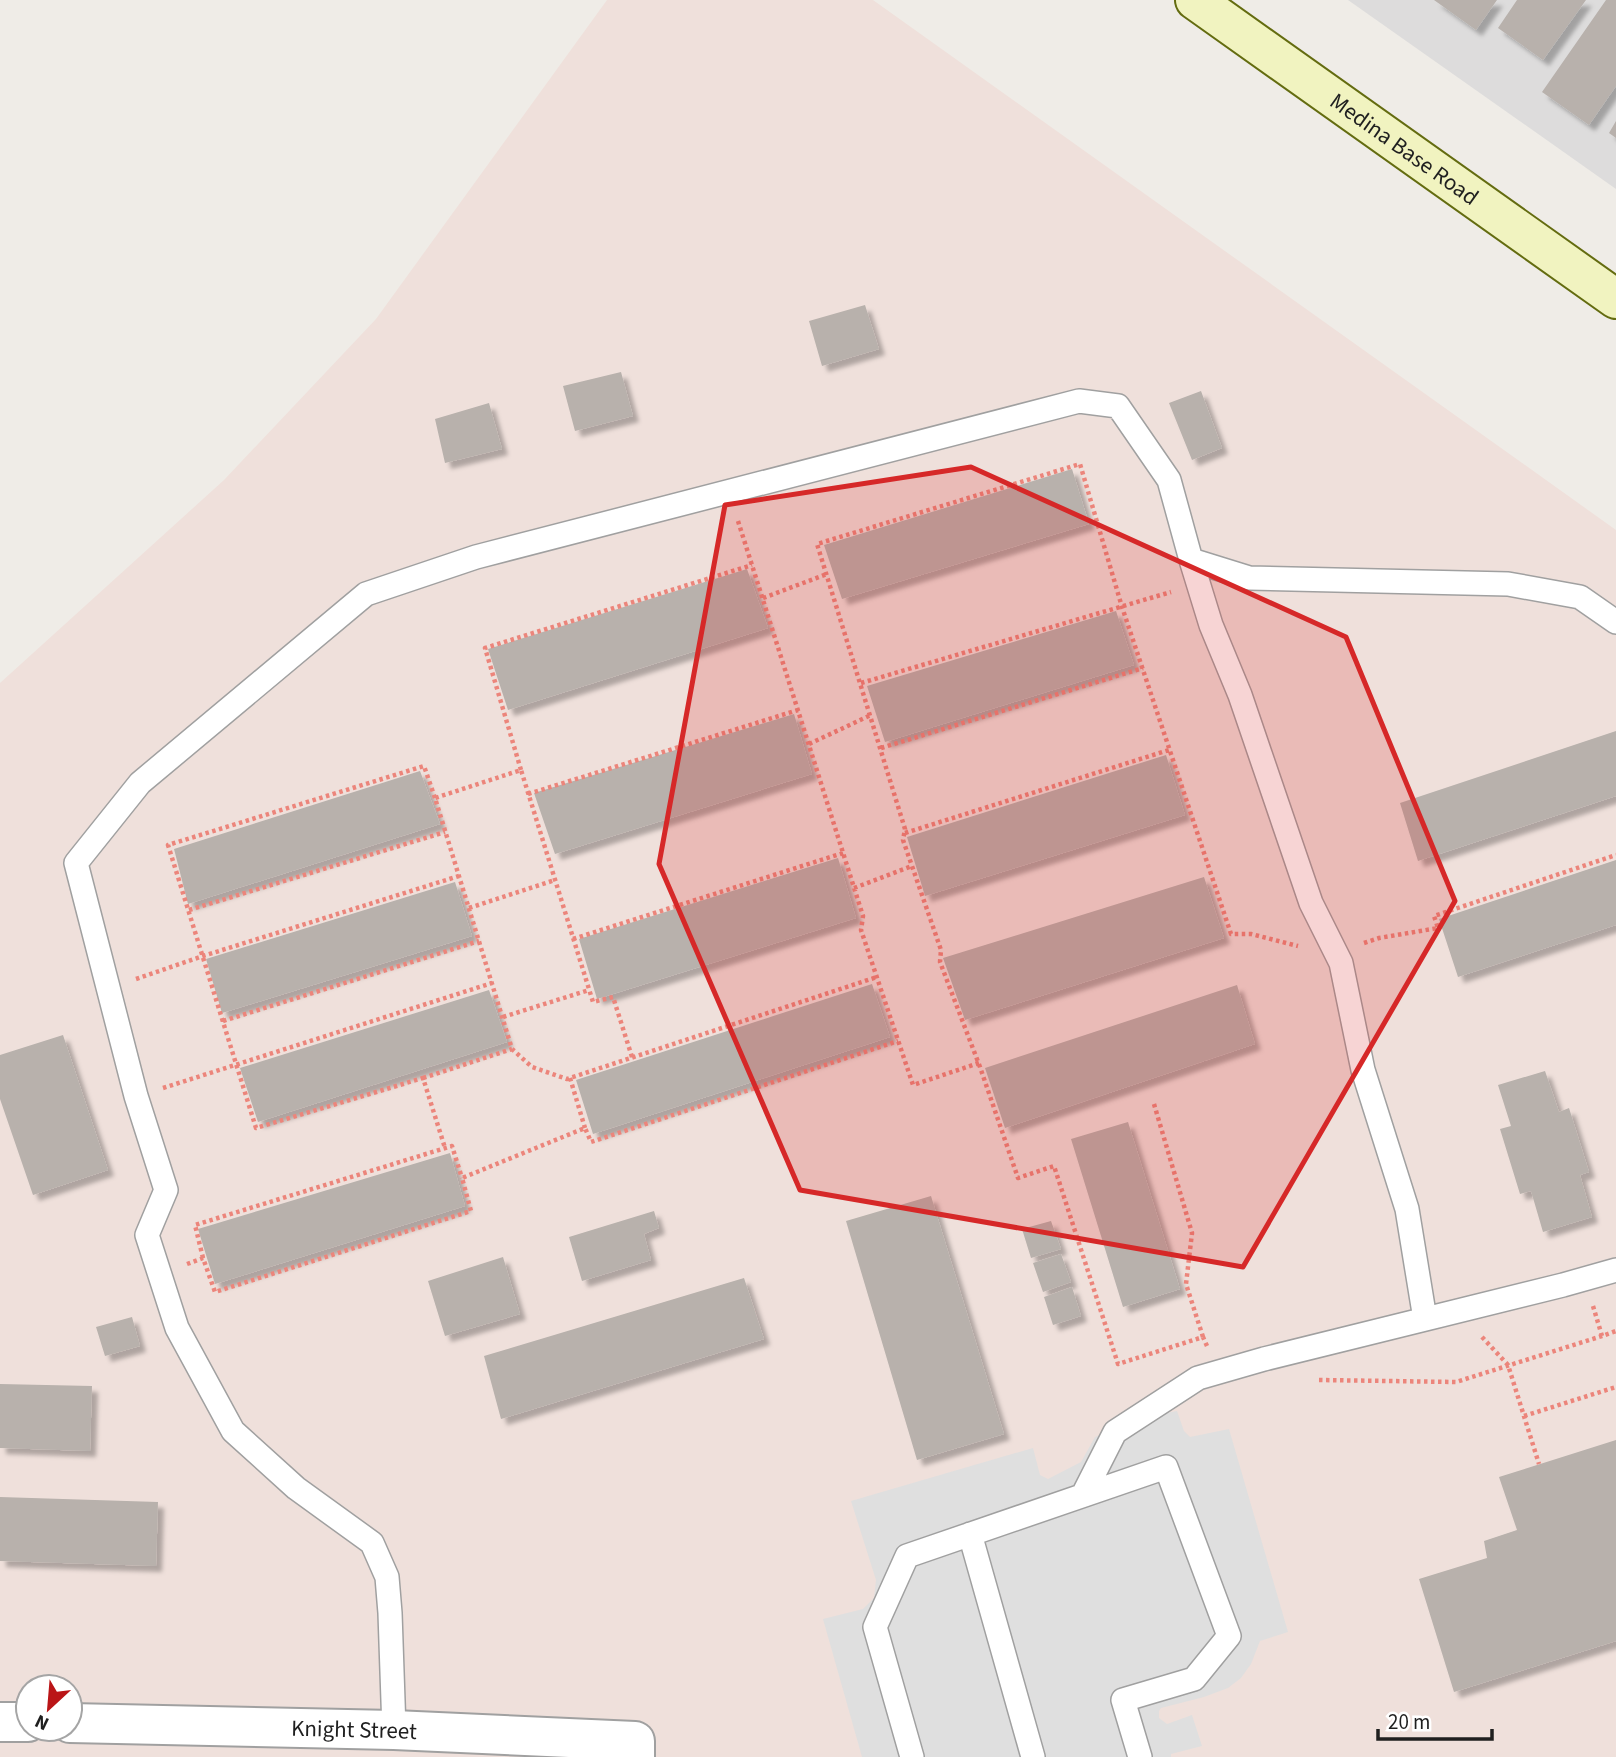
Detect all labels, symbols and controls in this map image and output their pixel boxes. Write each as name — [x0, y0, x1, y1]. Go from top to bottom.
street label: Medina Base Road — [1323, 85, 1486, 213]
north arrow — [14, 1673, 84, 1743]
scale bar — [1378, 1698, 1492, 1742]
text: N — [31, 1707, 54, 1737]
text: 20 m — [1388, 1707, 1430, 1737]
street label: Knight Street — [291, 1711, 418, 1748]

